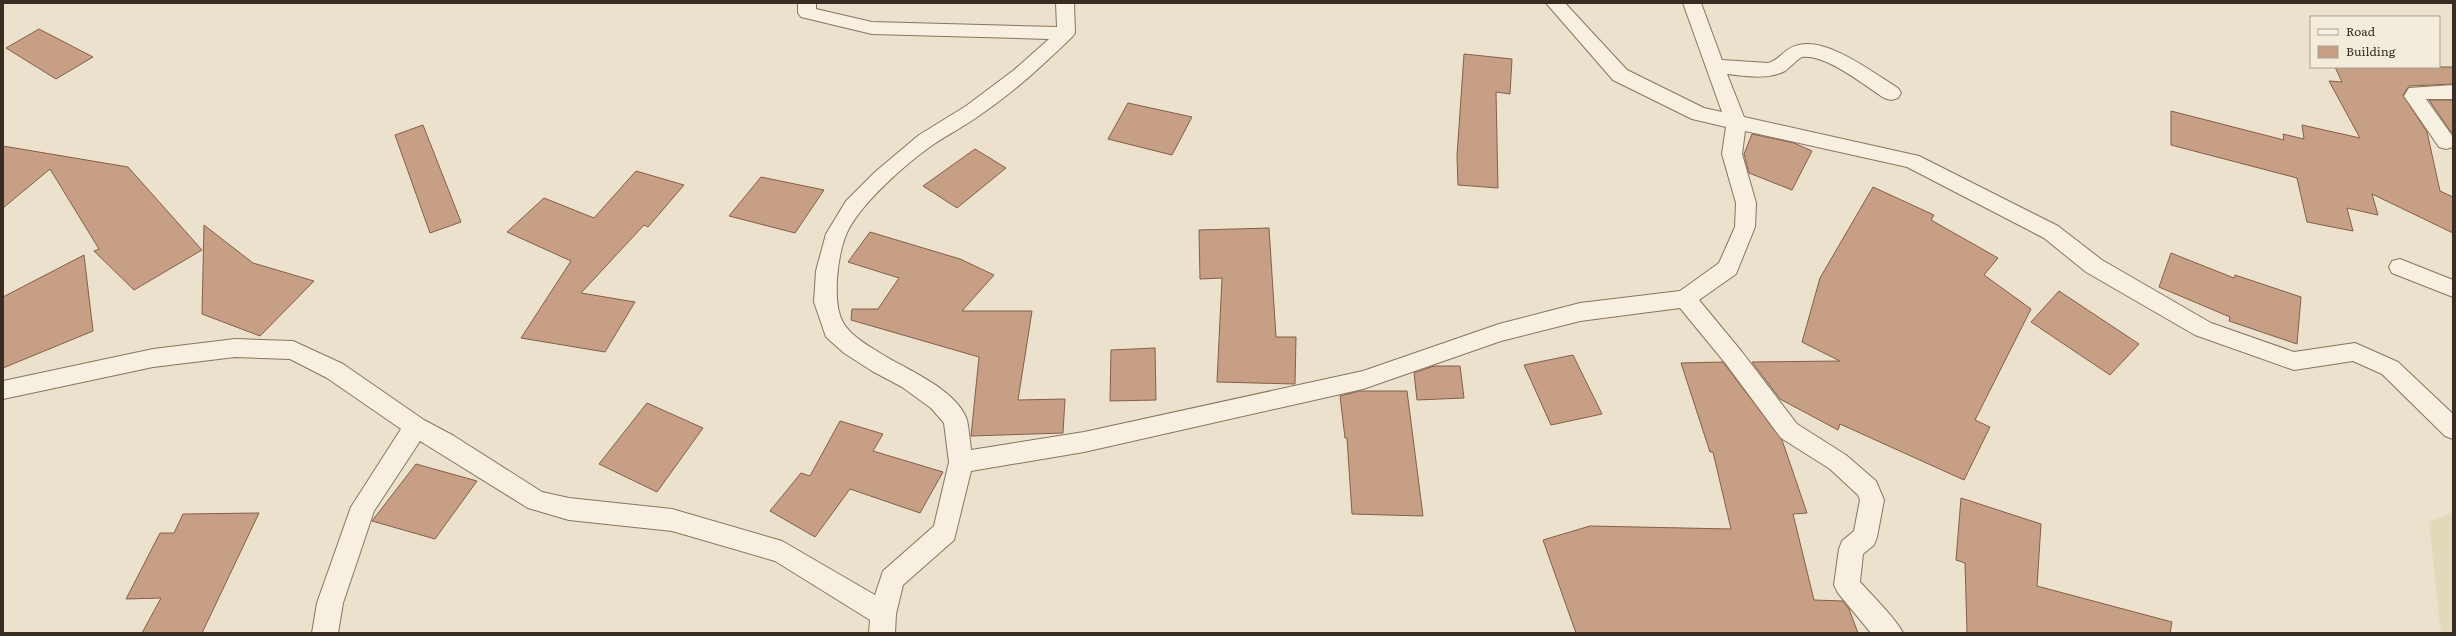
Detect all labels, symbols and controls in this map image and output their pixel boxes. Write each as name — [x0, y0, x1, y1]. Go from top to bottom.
legend — [2310, 16, 2440, 68]
text: Road — [2346, 22, 2376, 40]
text: Building — [2346, 42, 2396, 60]

